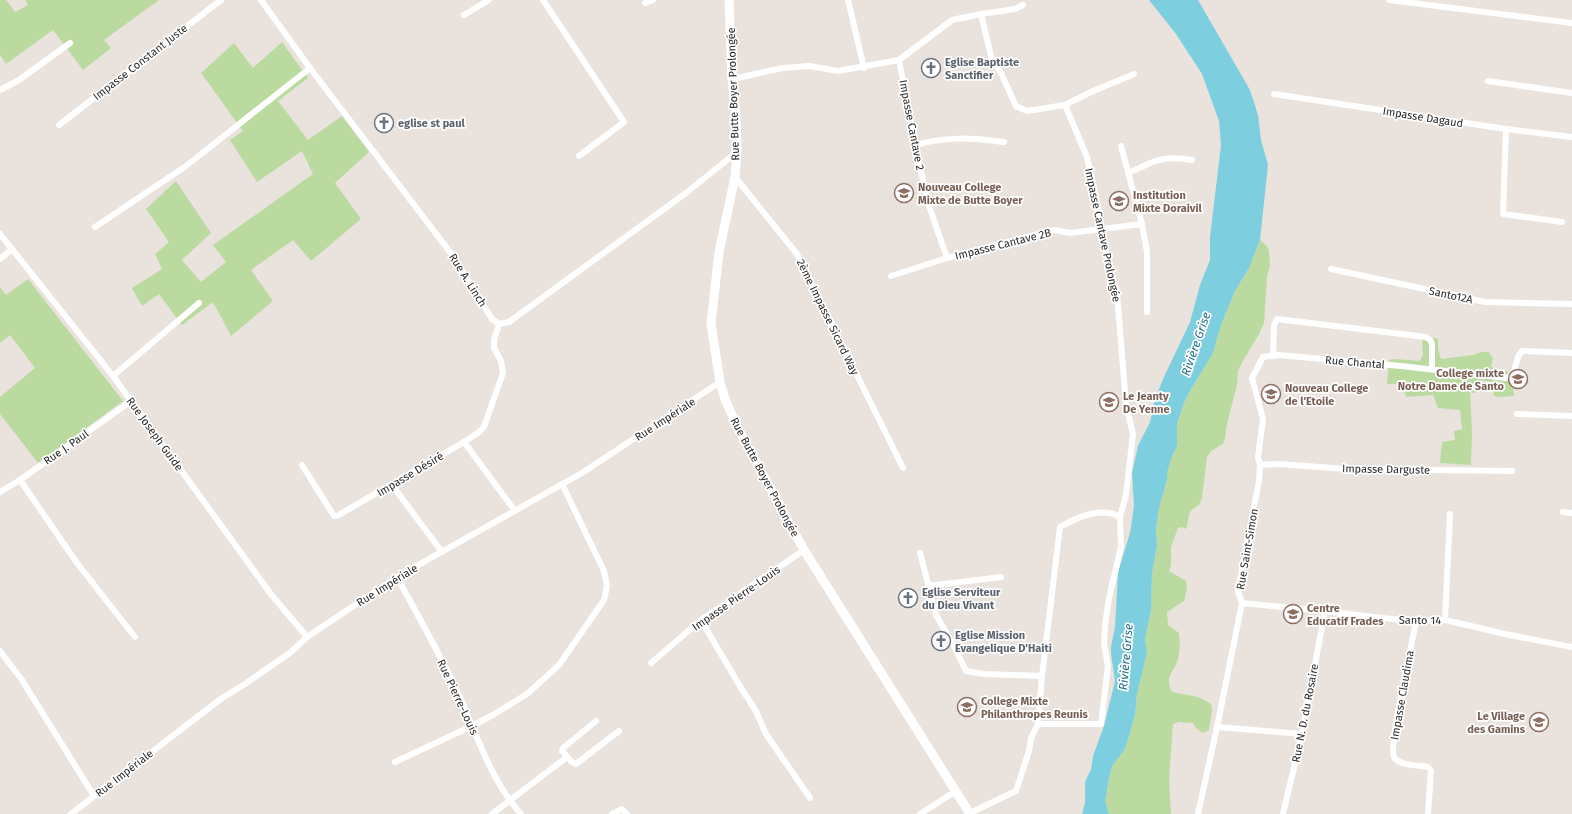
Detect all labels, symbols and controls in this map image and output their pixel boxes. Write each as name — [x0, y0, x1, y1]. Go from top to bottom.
street label: Impasse Constant Juste — [91, 22, 190, 103]
street label: Rue Butte Boyer Prolongée — [725, 27, 742, 161]
place label: Eglise Baptiste Sanctifier — [945, 56, 1019, 82]
church icon: Eglise Baptiste Sanctifier — [920, 57, 942, 79]
street label: Impasse Cantave 2 — [896, 79, 927, 171]
street label: Impasse Dagaud — [1382, 105, 1464, 130]
church icon: eglise st paul — [373, 112, 395, 134]
place label: eglise st paul — [398, 117, 465, 130]
street label: Impasse Cantave Prolongée — [1082, 167, 1123, 303]
place label: Nouveau College Mixte de Butte Boyer — [918, 181, 1023, 207]
school or university icon: Nouveau College Mixte de Butte Boyer — [893, 182, 915, 204]
place label: Institution Mixte Doraivil — [1133, 189, 1203, 215]
school or university icon: Institution Mixte Doraivil — [1108, 190, 1130, 212]
street label: Impasse Cantave 2B — [954, 226, 1053, 263]
street label: Rue A. Linch — [446, 251, 489, 309]
street label: 2ème Impasse Sicard Way — [794, 257, 862, 378]
street label: Santo12A — [1428, 284, 1475, 307]
water label: Rivière Grise — [1179, 310, 1213, 378]
street label: Rue Chantal — [1325, 353, 1385, 372]
place label: College mixte Notre Dame de Santo — [1398, 367, 1505, 393]
school or university icon: College mixte Notre Dame de Santo — [1507, 368, 1529, 390]
place label: Nouveau College de l'Etoile — [1285, 382, 1368, 408]
school or university icon: Nouveau College de l'Etoile — [1260, 383, 1282, 405]
place label: Le Jeanty De Yenne — [1123, 390, 1170, 416]
school or university icon: Le Jeanty De Yenne — [1098, 391, 1120, 413]
street label: Rue Joseph Guide — [124, 395, 186, 474]
street label: Rue Impériale — [633, 395, 698, 444]
street label: Rue Butte Boyer Prolongée — [728, 415, 802, 539]
street label: Rue J. Paul — [41, 427, 91, 468]
street label: Impasse Désiré — [375, 449, 446, 499]
street label: Impasse Darguste — [1342, 462, 1430, 477]
street label: Rue Saint-Simon — [1234, 507, 1261, 591]
street label: Rue Impériale — [354, 561, 420, 609]
street label: Impasse Pierre-Louis — [690, 563, 783, 634]
place label: Eglise Serviteur du Dieu Vivant — [922, 586, 1001, 612]
church icon: Eglise Serviteur du Dieu Vivant — [897, 587, 919, 609]
place label: Centre Educatif Frades — [1307, 602, 1384, 628]
school or university icon: Centre Educatif Frades — [1282, 603, 1304, 625]
street label: Santo 14 — [1399, 614, 1441, 627]
water label: Rivière Grise — [1116, 623, 1136, 691]
place label: Eglise Mission Evangelique D'Haiti — [955, 629, 1052, 655]
church icon: Eglise Mission Evangelique D'Haiti — [930, 630, 952, 652]
street label: Impasse Claudima — [1388, 649, 1417, 741]
street label: Rue Pierre-Louis — [434, 657, 481, 737]
street label: Rue N. D. du Rosaire — [1290, 663, 1321, 764]
place label: College Mixte Philanthropes Reunis — [981, 695, 1089, 721]
school or university icon: College Mixte Philanthropes Reunis — [956, 696, 978, 718]
place label: Le Village des Gamins — [1467, 710, 1526, 736]
school or university icon: Le Village des Gamins — [1528, 711, 1550, 733]
street label: Rue Impériale — [93, 747, 156, 800]

